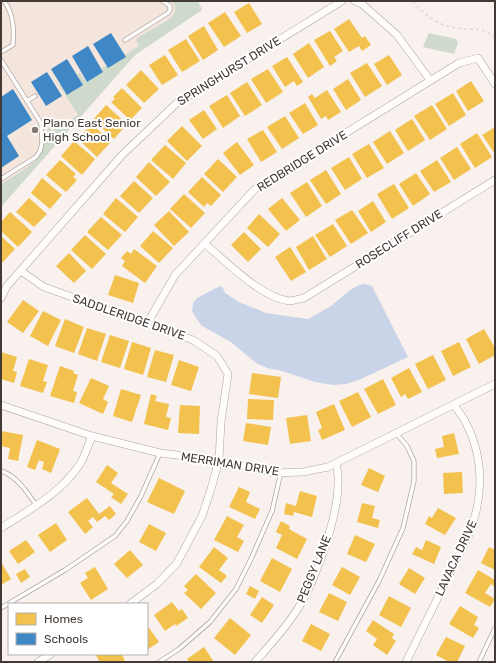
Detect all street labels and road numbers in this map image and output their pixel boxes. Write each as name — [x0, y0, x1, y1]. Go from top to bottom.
street label: SPRINGHURST DRIVE — [175, 33, 283, 109]
street label: REDBRIDGE DRIVE — [254, 128, 350, 194]
street label: ROSECLIFF DRIVE — [353, 207, 445, 271]
street label: SADDLERIDGE DRIVE — [71, 291, 187, 343]
street label: MERRIMAN DRIVE — [180, 449, 280, 479]
street label: LAVACA DRIVE — [432, 518, 480, 598]
street label: PEGGY LANE — [294, 533, 334, 605]

